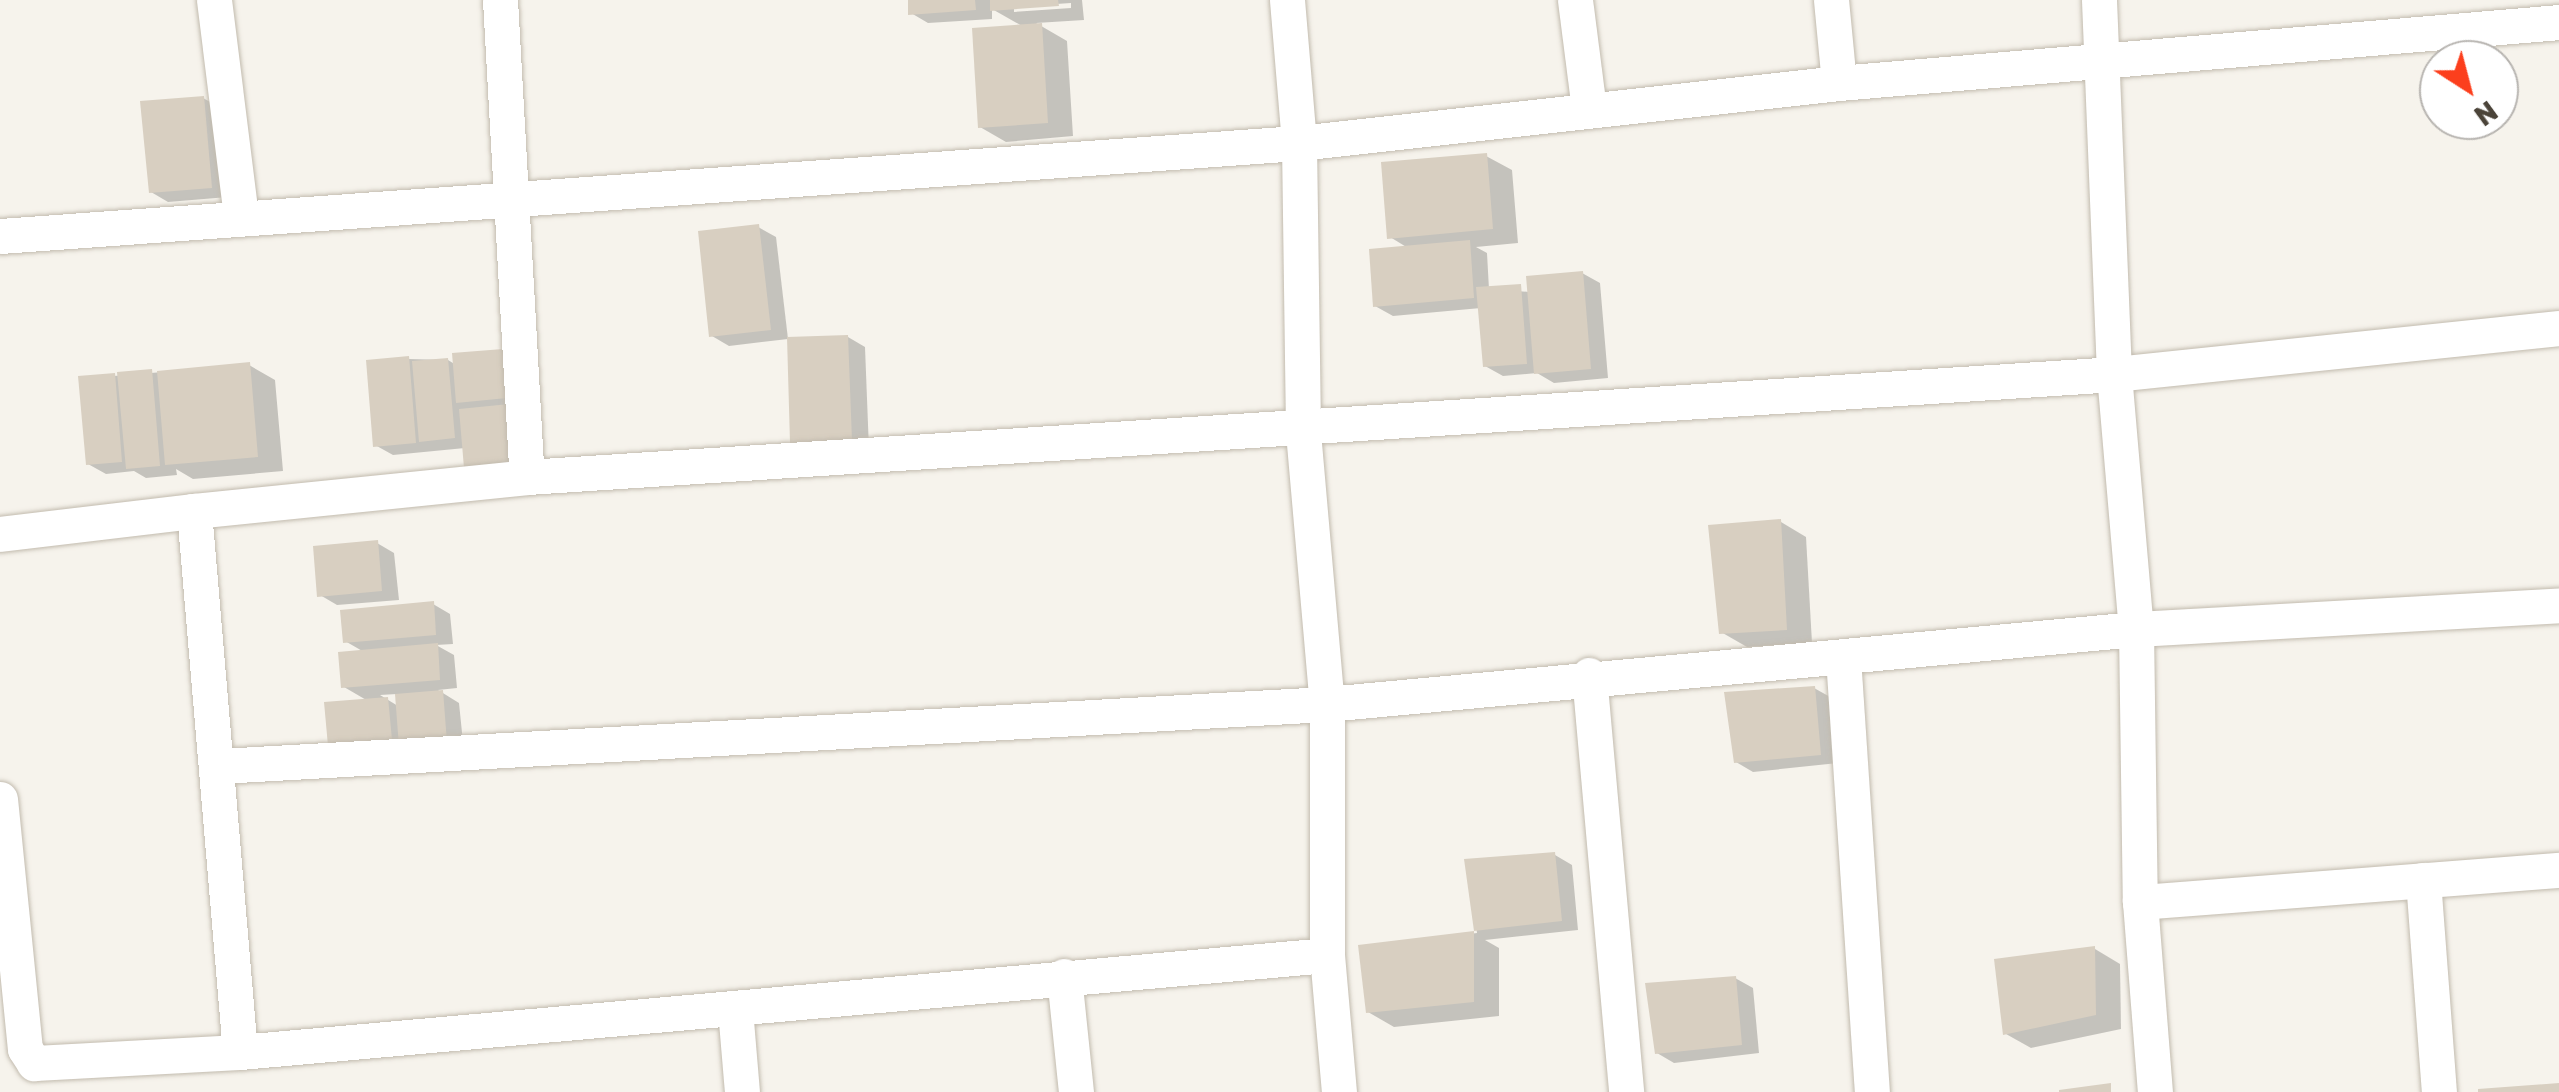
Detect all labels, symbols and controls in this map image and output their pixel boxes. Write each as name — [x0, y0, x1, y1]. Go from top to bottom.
north arrow — [2419, 40, 2519, 140]
text: N — [2468, 94, 2504, 132]

